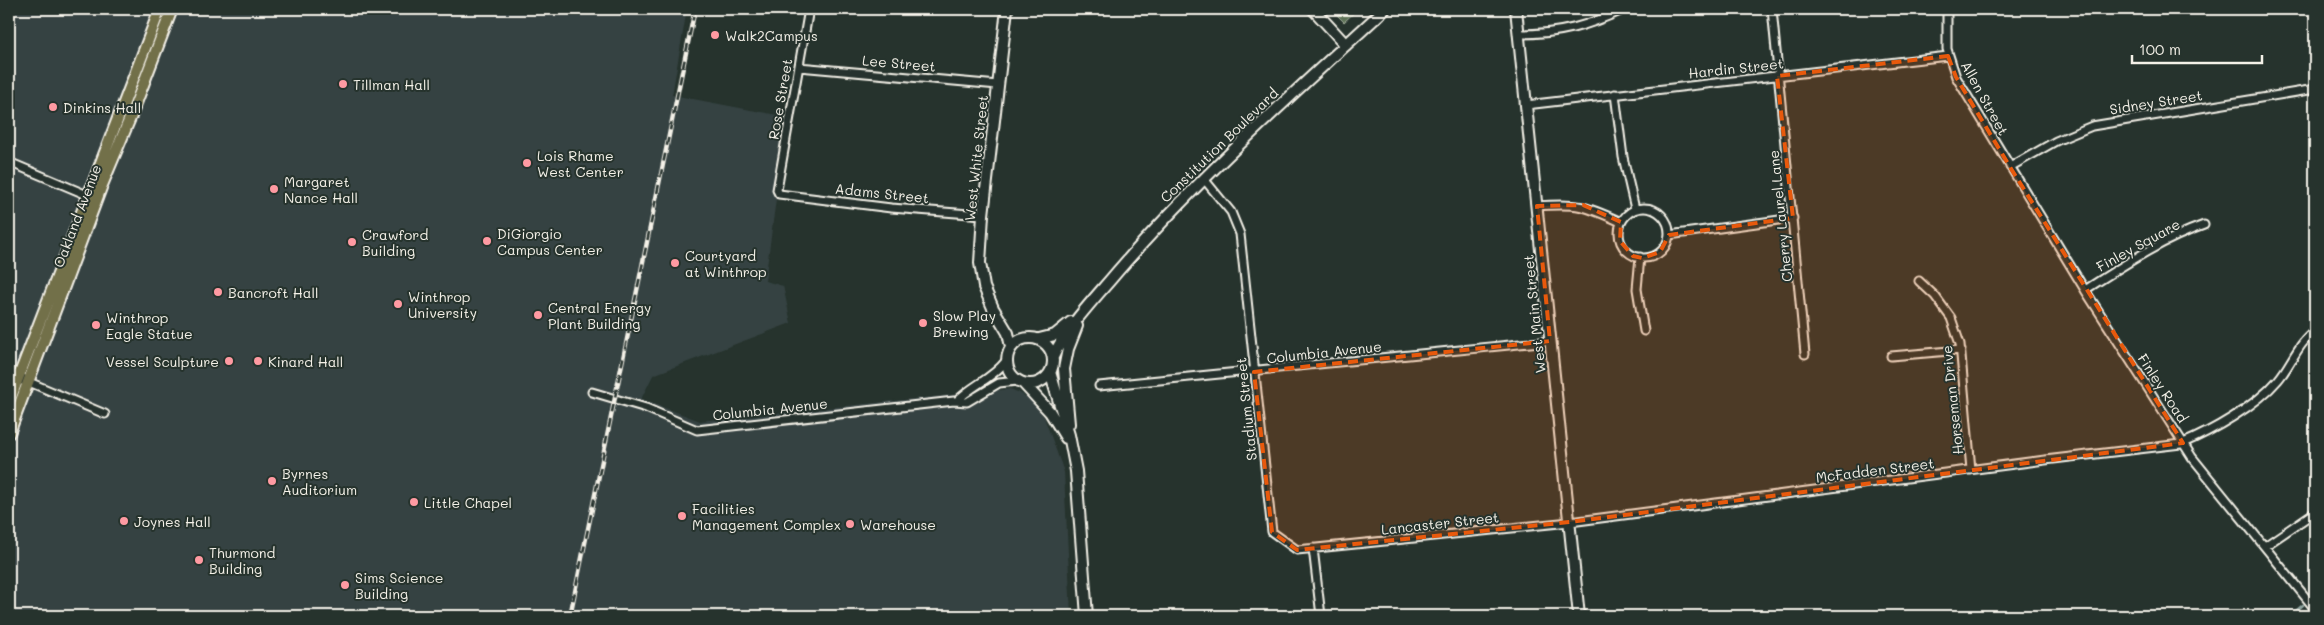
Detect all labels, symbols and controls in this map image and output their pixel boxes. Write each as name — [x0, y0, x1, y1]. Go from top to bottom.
place label: Walk2Campus — [725, 26, 818, 45]
marker: Walk2Campus — [709, 29, 721, 41]
scale bar — [2132, 32, 2262, 64]
text: 100 m — [2139, 39, 2181, 59]
street label: Lee Street — [861, 50, 937, 76]
street label: Hardin Street — [1687, 54, 1785, 82]
street label: Rose Street — [764, 57, 796, 141]
street label: Allen Street — [1957, 57, 2013, 139]
place label: Tillman Hall — [353, 75, 430, 94]
marker: Tillman Hall — [337, 78, 349, 90]
street label: Constitution Boulevard — [1156, 84, 1282, 206]
street label: Sidney Street — [2108, 85, 2204, 119]
street label: West White Street — [960, 94, 992, 222]
place label: Dinkins Hall — [63, 98, 141, 117]
marker: Dinkins Hall — [47, 101, 59, 113]
place label: Lois Rhame West Center — [537, 146, 624, 181]
street label: Cherry Laurel Lane — [1764, 149, 1796, 283]
marker: Lois Rhame West Center — [521, 157, 533, 169]
street label: Oakland Avenue — [49, 162, 105, 270]
place label: Margaret Nance Hall — [284, 172, 358, 207]
street label: Adams Street — [834, 179, 930, 207]
marker: Margaret Nance Hall — [268, 183, 280, 195]
street label: Finley Square — [2093, 214, 2183, 276]
place label: DiGiorgio Campus Center — [497, 224, 603, 259]
place label: Crawford Building — [362, 225, 428, 260]
marker: DiGiorgio Campus Center — [481, 235, 493, 247]
marker: Crawford Building — [346, 236, 358, 248]
place label: Courtyard at Winthrop — [685, 246, 767, 281]
street label: West Main Street — [1518, 254, 1550, 374]
marker: Courtyard at Winthrop — [669, 257, 681, 269]
place label: Bancroft Hall — [228, 283, 319, 302]
marker: Bancroft Hall — [212, 286, 224, 298]
place label: Winthrop University — [408, 287, 477, 322]
marker: Winthrop University — [392, 298, 404, 310]
place label: Central Energy Plant Building — [548, 298, 651, 333]
place label: Slow Play Brewing — [933, 306, 996, 341]
place label: Winthrop Eagle Statue — [106, 308, 193, 343]
marker: Central Energy Plant Building — [532, 309, 544, 321]
marker: Slow Play Brewing — [917, 317, 929, 329]
marker: Winthrop Eagle Statue — [90, 319, 102, 331]
street label: Columbia Avenue — [1266, 337, 1382, 367]
street label: Horseman Drive — [1937, 344, 1967, 456]
street label: Finley Road — [2134, 350, 2192, 426]
place label: Vessel Sculpture — [106, 352, 219, 371]
place label: Kinard Hall — [268, 352, 343, 371]
marker: Vessel Sculpture — [223, 355, 235, 367]
marker: Kinard Hall — [252, 355, 264, 367]
street label: Stadium Street — [1231, 356, 1261, 462]
street label: Columbia Avenue — [712, 394, 828, 424]
street label: McFadden Street — [1815, 453, 1935, 487]
place label: Byrnes Auditorium — [282, 464, 357, 499]
marker: Byrnes Auditorium — [266, 475, 278, 487]
place label: Little Chapel — [424, 493, 512, 512]
marker: Little Chapel — [408, 496, 420, 508]
place label: Facilities Management Complex — [692, 499, 841, 534]
street label: Lancaster Street — [1380, 507, 1500, 539]
marker: Facilities Management Complex — [676, 510, 688, 522]
place label: Joynes Hall — [134, 512, 211, 531]
marker: Joynes Hall — [118, 515, 130, 527]
place label: Warehouse — [860, 515, 936, 534]
marker: Warehouse — [844, 518, 856, 530]
place label: Thurmond Building — [209, 543, 276, 578]
marker: Thurmond Building — [193, 554, 205, 566]
place label: Sims Science Building — [355, 568, 443, 603]
marker: Sims Science Building — [339, 579, 351, 591]

